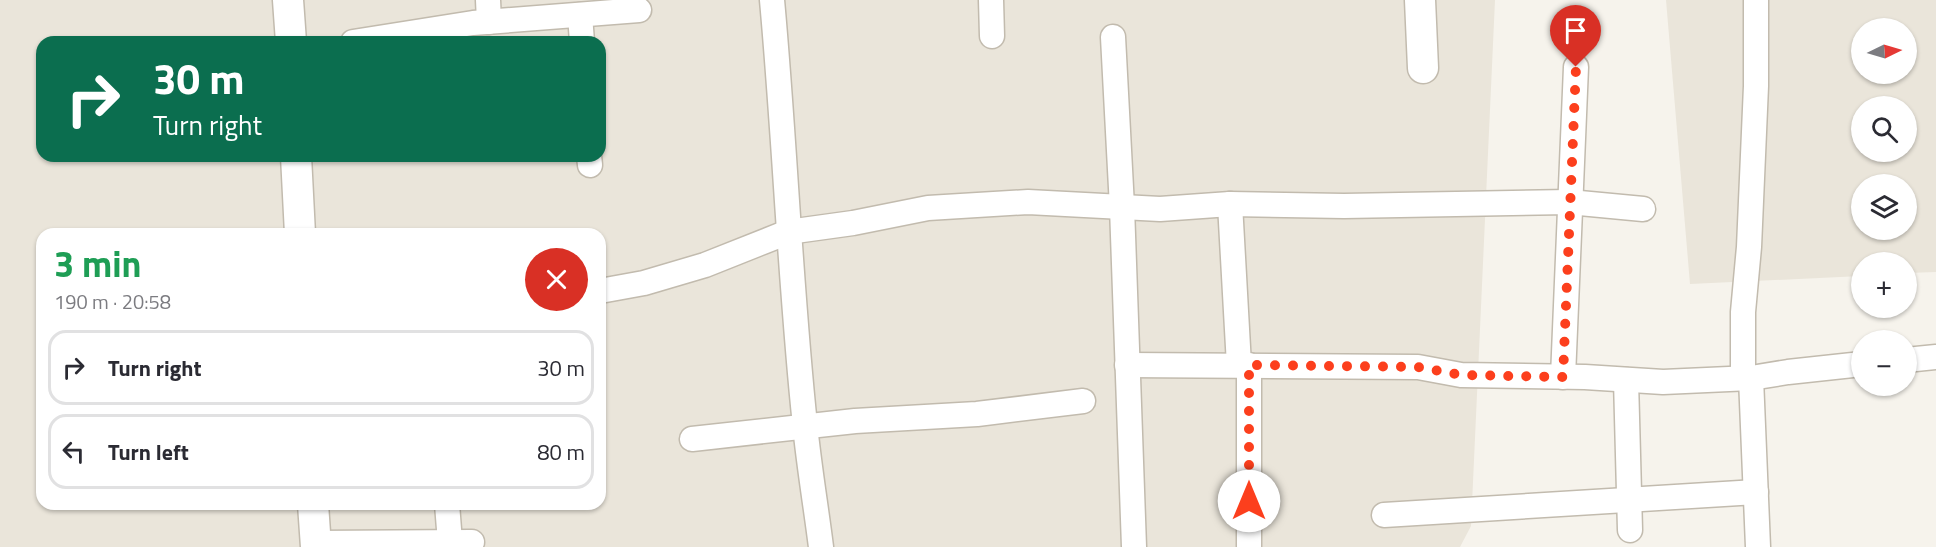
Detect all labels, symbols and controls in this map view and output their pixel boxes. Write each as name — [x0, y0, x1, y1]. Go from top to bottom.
pin — [1550, 5, 1601, 67]
icon: arrive — [1559, 14, 1592, 47]
north arrow — [1851, 18, 1917, 84]
map controls — [1851, 18, 1917, 396]
text: 30 m — [153, 46, 245, 110]
icon: right — [54, 60, 132, 138]
button: search — [1851, 96, 1917, 162]
text: Turn right — [153, 104, 262, 145]
button: layers — [1851, 174, 1917, 240]
text: 3 min — [54, 236, 141, 291]
button: close — [525, 248, 588, 311]
button: + — [1851, 252, 1917, 318]
text: 190 m · 20:58 — [54, 286, 171, 317]
button: − — [1851, 330, 1917, 396]
icon: right — [57, 351, 90, 384]
text: Turn right — [108, 351, 202, 385]
text: 30 m — [537, 351, 585, 385]
icon: left — [57, 435, 90, 468]
text: Turn left — [108, 435, 189, 469]
text: 80 m — [537, 435, 585, 469]
position arrow — [1217, 469, 1281, 533]

